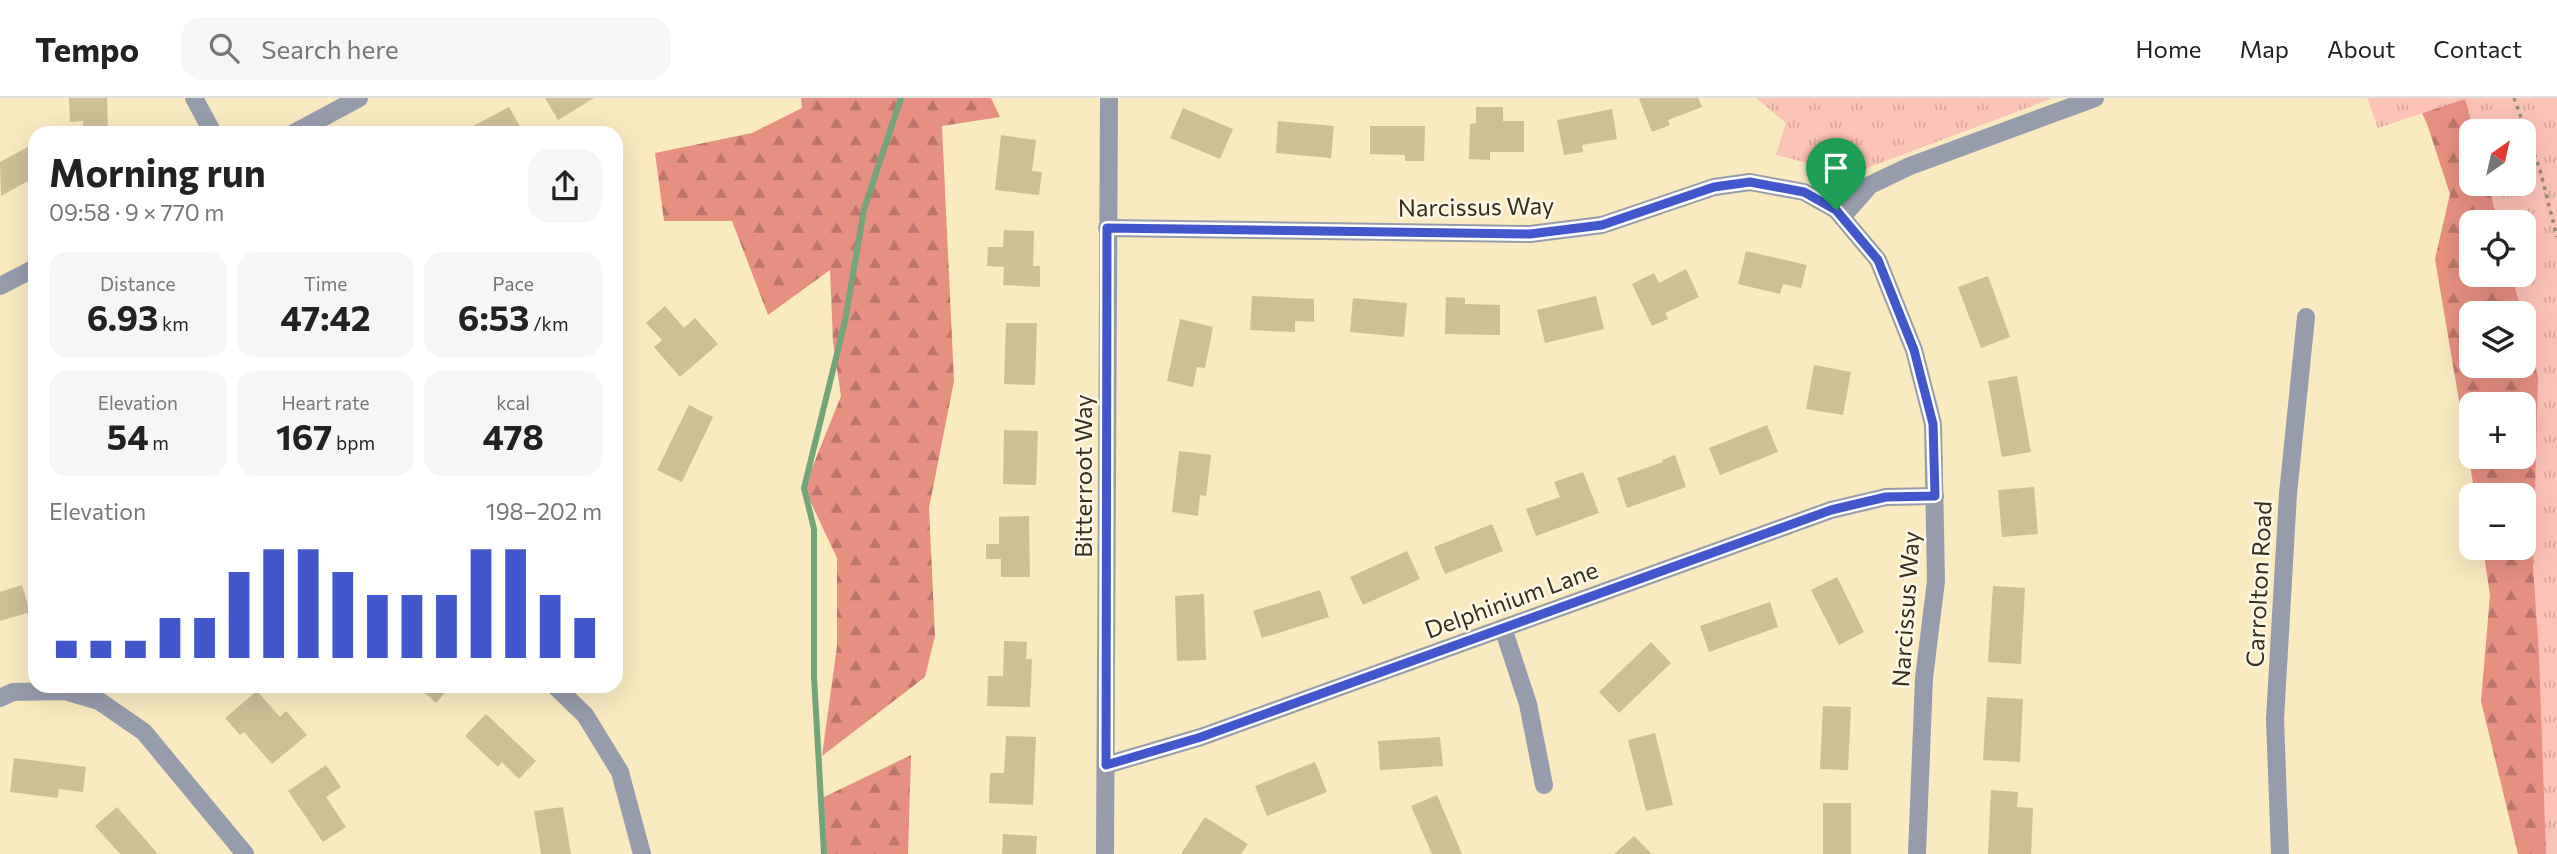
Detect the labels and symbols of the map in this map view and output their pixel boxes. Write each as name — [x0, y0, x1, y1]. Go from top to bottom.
north arrow — [2459, 119, 2536, 196]
pin — [1806, 138, 1866, 210]
street label: Narcissus Way — [1398, 190, 1554, 222]
street label: Bitterroot Way — [1068, 394, 1097, 558]
street label: Carrolton Road — [2239, 500, 2277, 668]
street label: Narcissus Way — [1885, 530, 1925, 688]
street label: Delphinium Lane — [1420, 554, 1602, 644]

